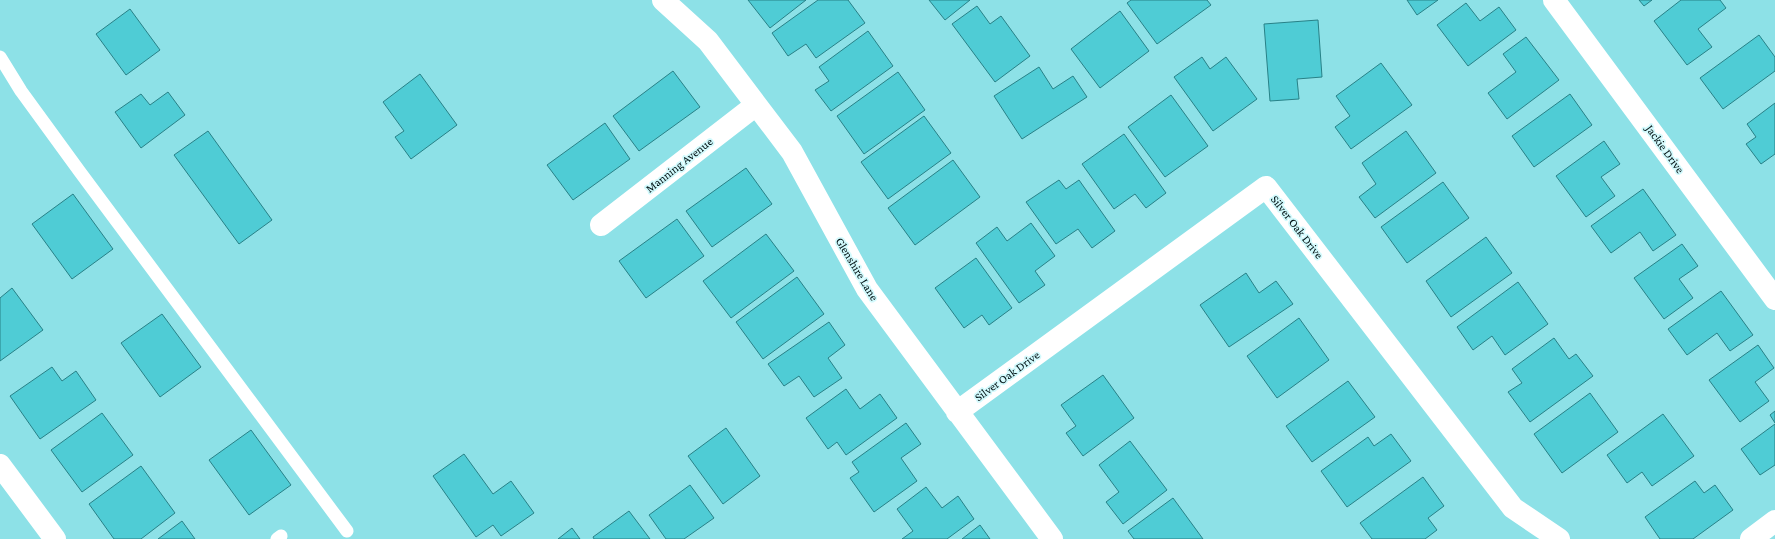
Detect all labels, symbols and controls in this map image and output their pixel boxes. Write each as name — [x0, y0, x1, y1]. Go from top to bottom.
street label: Jackie Drive — [1642, 121, 1687, 176]
street label: Manning Avenue — [643, 134, 715, 196]
street label: Silver Oak Drive — [1268, 192, 1326, 262]
street label: Glenshire Lane — [833, 235, 881, 303]
street label: Silver Oak Drive — [972, 348, 1042, 404]

